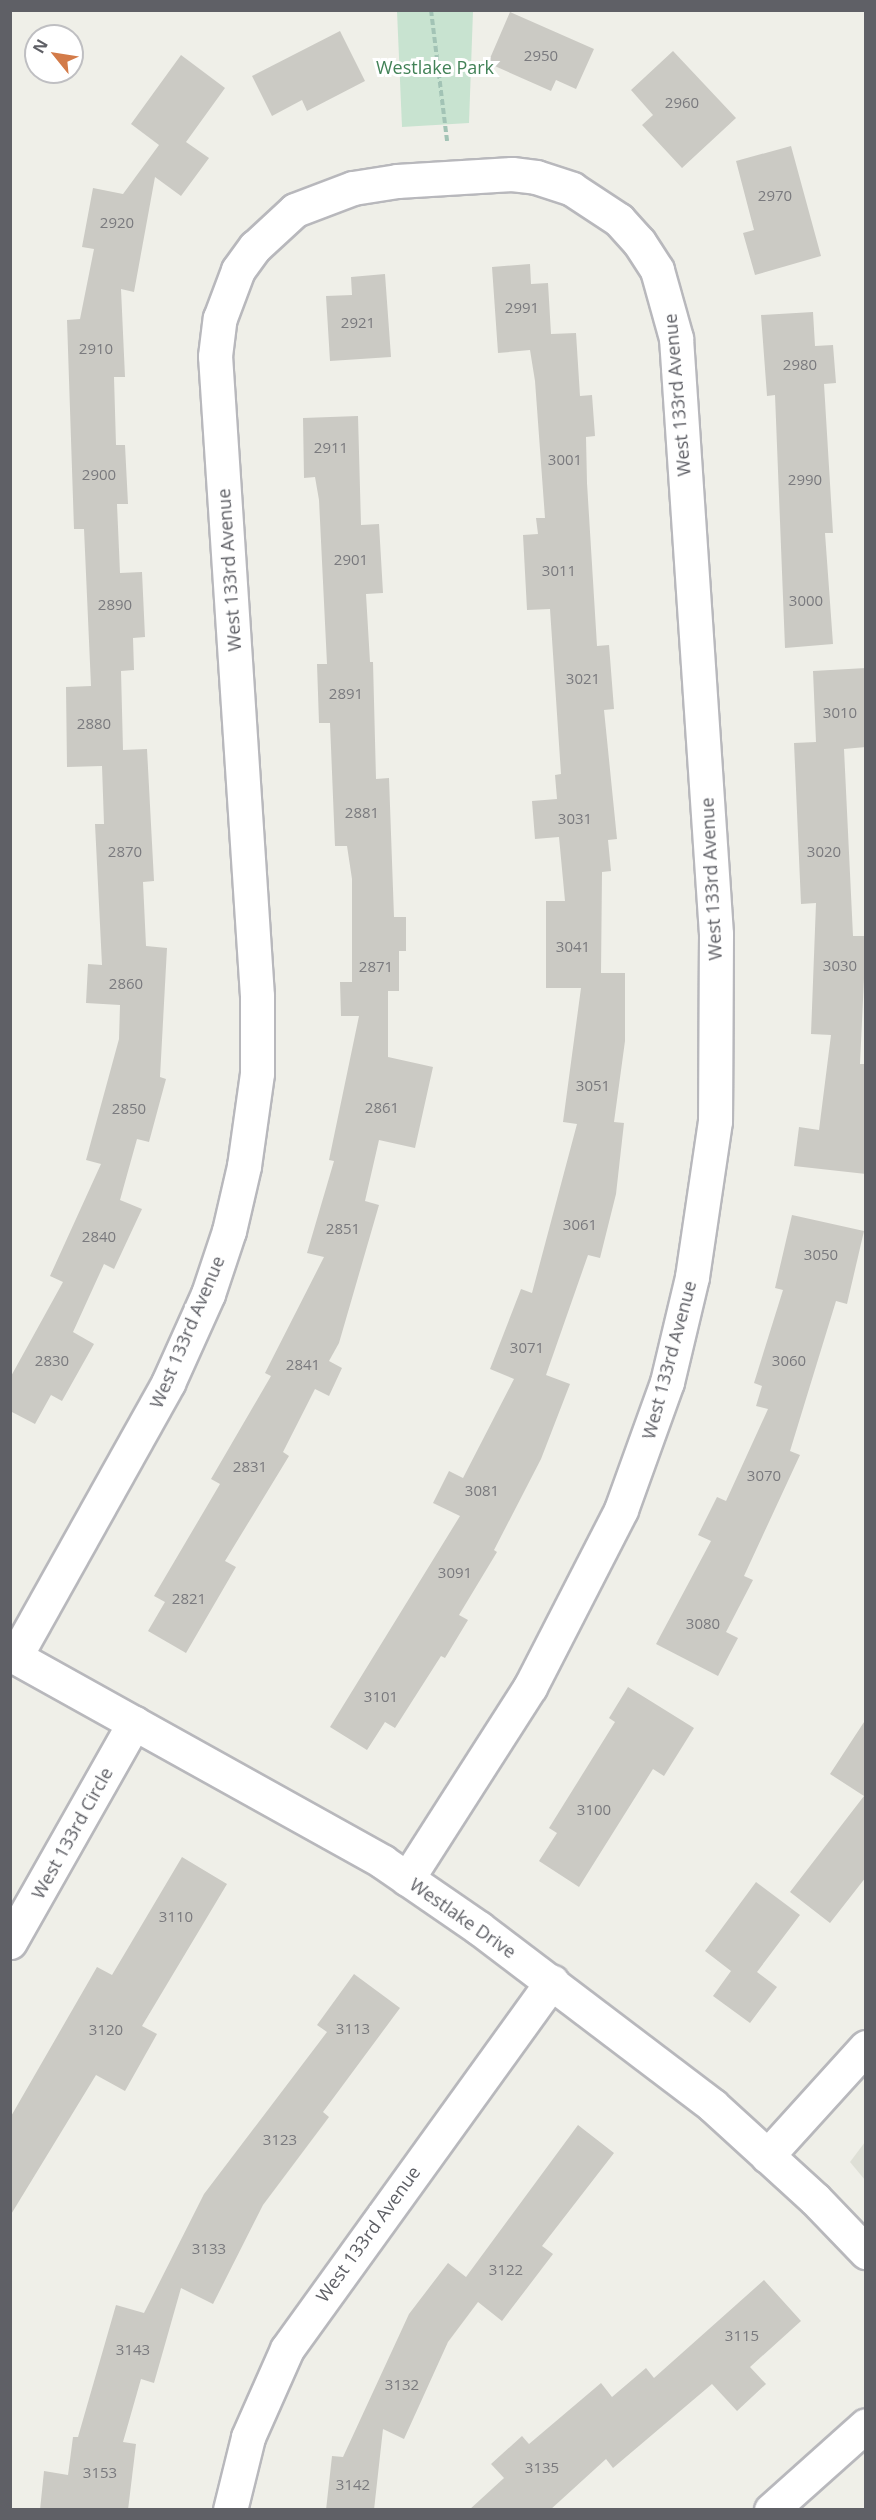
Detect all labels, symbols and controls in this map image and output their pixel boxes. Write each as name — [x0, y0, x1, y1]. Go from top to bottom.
north arrow — [24, 24, 84, 84]
text: N — [27, 35, 53, 57]
house number: 2950 — [524, 47, 558, 65]
park label: Westlake Park — [376, 56, 494, 78]
house number: 2960 — [665, 94, 699, 112]
house number: 2970 — [758, 187, 792, 205]
house number: 2920 — [100, 214, 134, 232]
house number: 2991 — [505, 299, 539, 317]
street label: West 133rd Avenue — [659, 313, 695, 477]
house number: 2921 — [341, 314, 375, 332]
house number: 2910 — [79, 340, 113, 358]
house number: 2980 — [783, 356, 817, 374]
house number: 2911 — [314, 439, 348, 457]
house number: 3001 — [548, 451, 582, 469]
house number: 2900 — [82, 466, 116, 484]
house number: 2990 — [788, 471, 822, 489]
street label: West 133rd Avenue — [213, 488, 245, 652]
house number: 2901 — [334, 551, 368, 569]
house number: 3011 — [542, 562, 576, 580]
house number: 3000 — [789, 592, 823, 610]
house number: 2890 — [98, 596, 132, 614]
house number: 3021 — [566, 670, 600, 688]
house number: 2891 — [329, 685, 363, 703]
house number: 3010 — [823, 704, 857, 722]
house number: 2880 — [77, 715, 111, 733]
street label: West 133rd Avenue — [696, 797, 726, 961]
house number: 2881 — [345, 804, 379, 822]
house number: 3031 — [558, 810, 592, 828]
house number: 2870 — [108, 843, 142, 861]
house number: 3020 — [807, 843, 841, 861]
house number: 3041 — [556, 938, 590, 956]
house number: 3030 — [823, 957, 857, 975]
house number: 2871 — [359, 958, 393, 976]
house number: 2860 — [109, 975, 143, 993]
house number: 3051 — [576, 1077, 610, 1095]
house number: 2861 — [365, 1099, 399, 1117]
house number: 2850 — [112, 1100, 146, 1118]
house number: 3061 — [563, 1216, 597, 1234]
house number: 2851 — [326, 1220, 360, 1238]
house number: 2840 — [82, 1228, 116, 1246]
house number: 3050 — [804, 1246, 838, 1264]
street label: West 133rd Avenue — [145, 1253, 229, 1411]
street label: West 133rd Avenue — [637, 1278, 701, 1442]
house number: 3071 — [510, 1339, 544, 1357]
house number: 2830 — [35, 1352, 69, 1370]
house number: 3060 — [772, 1352, 806, 1370]
house number: 2841 — [286, 1356, 320, 1374]
house number: 2831 — [233, 1458, 267, 1476]
house number: 3070 — [747, 1467, 781, 1485]
house number: 3081 — [465, 1482, 499, 1500]
house number: 3091 — [438, 1564, 472, 1582]
house number: 2821 — [172, 1590, 206, 1608]
house number: 3080 — [686, 1615, 720, 1633]
house number: 3101 — [364, 1688, 398, 1706]
street label: West 133rd Circle — [27, 1764, 117, 1902]
house number: 3100 — [577, 1801, 611, 1819]
street label: Westlake Drive — [406, 1873, 520, 1963]
house number: 3110 — [159, 1908, 193, 1926]
house number: 3113 — [336, 2020, 370, 2038]
house number: 3120 — [89, 2021, 123, 2039]
house number: 3123 — [263, 2131, 297, 2149]
street label: West 133rd Avenue — [311, 2162, 425, 2306]
house number: 3133 — [192, 2240, 226, 2258]
house number: 3122 — [489, 2261, 523, 2279]
house number: 3115 — [725, 2327, 759, 2345]
house number: 3143 — [116, 2341, 150, 2359]
house number: 3132 — [385, 2376, 419, 2394]
house number: 3135 — [525, 2459, 559, 2477]
house number: 3153 — [83, 2464, 117, 2482]
house number: 3142 — [336, 2476, 370, 2494]

